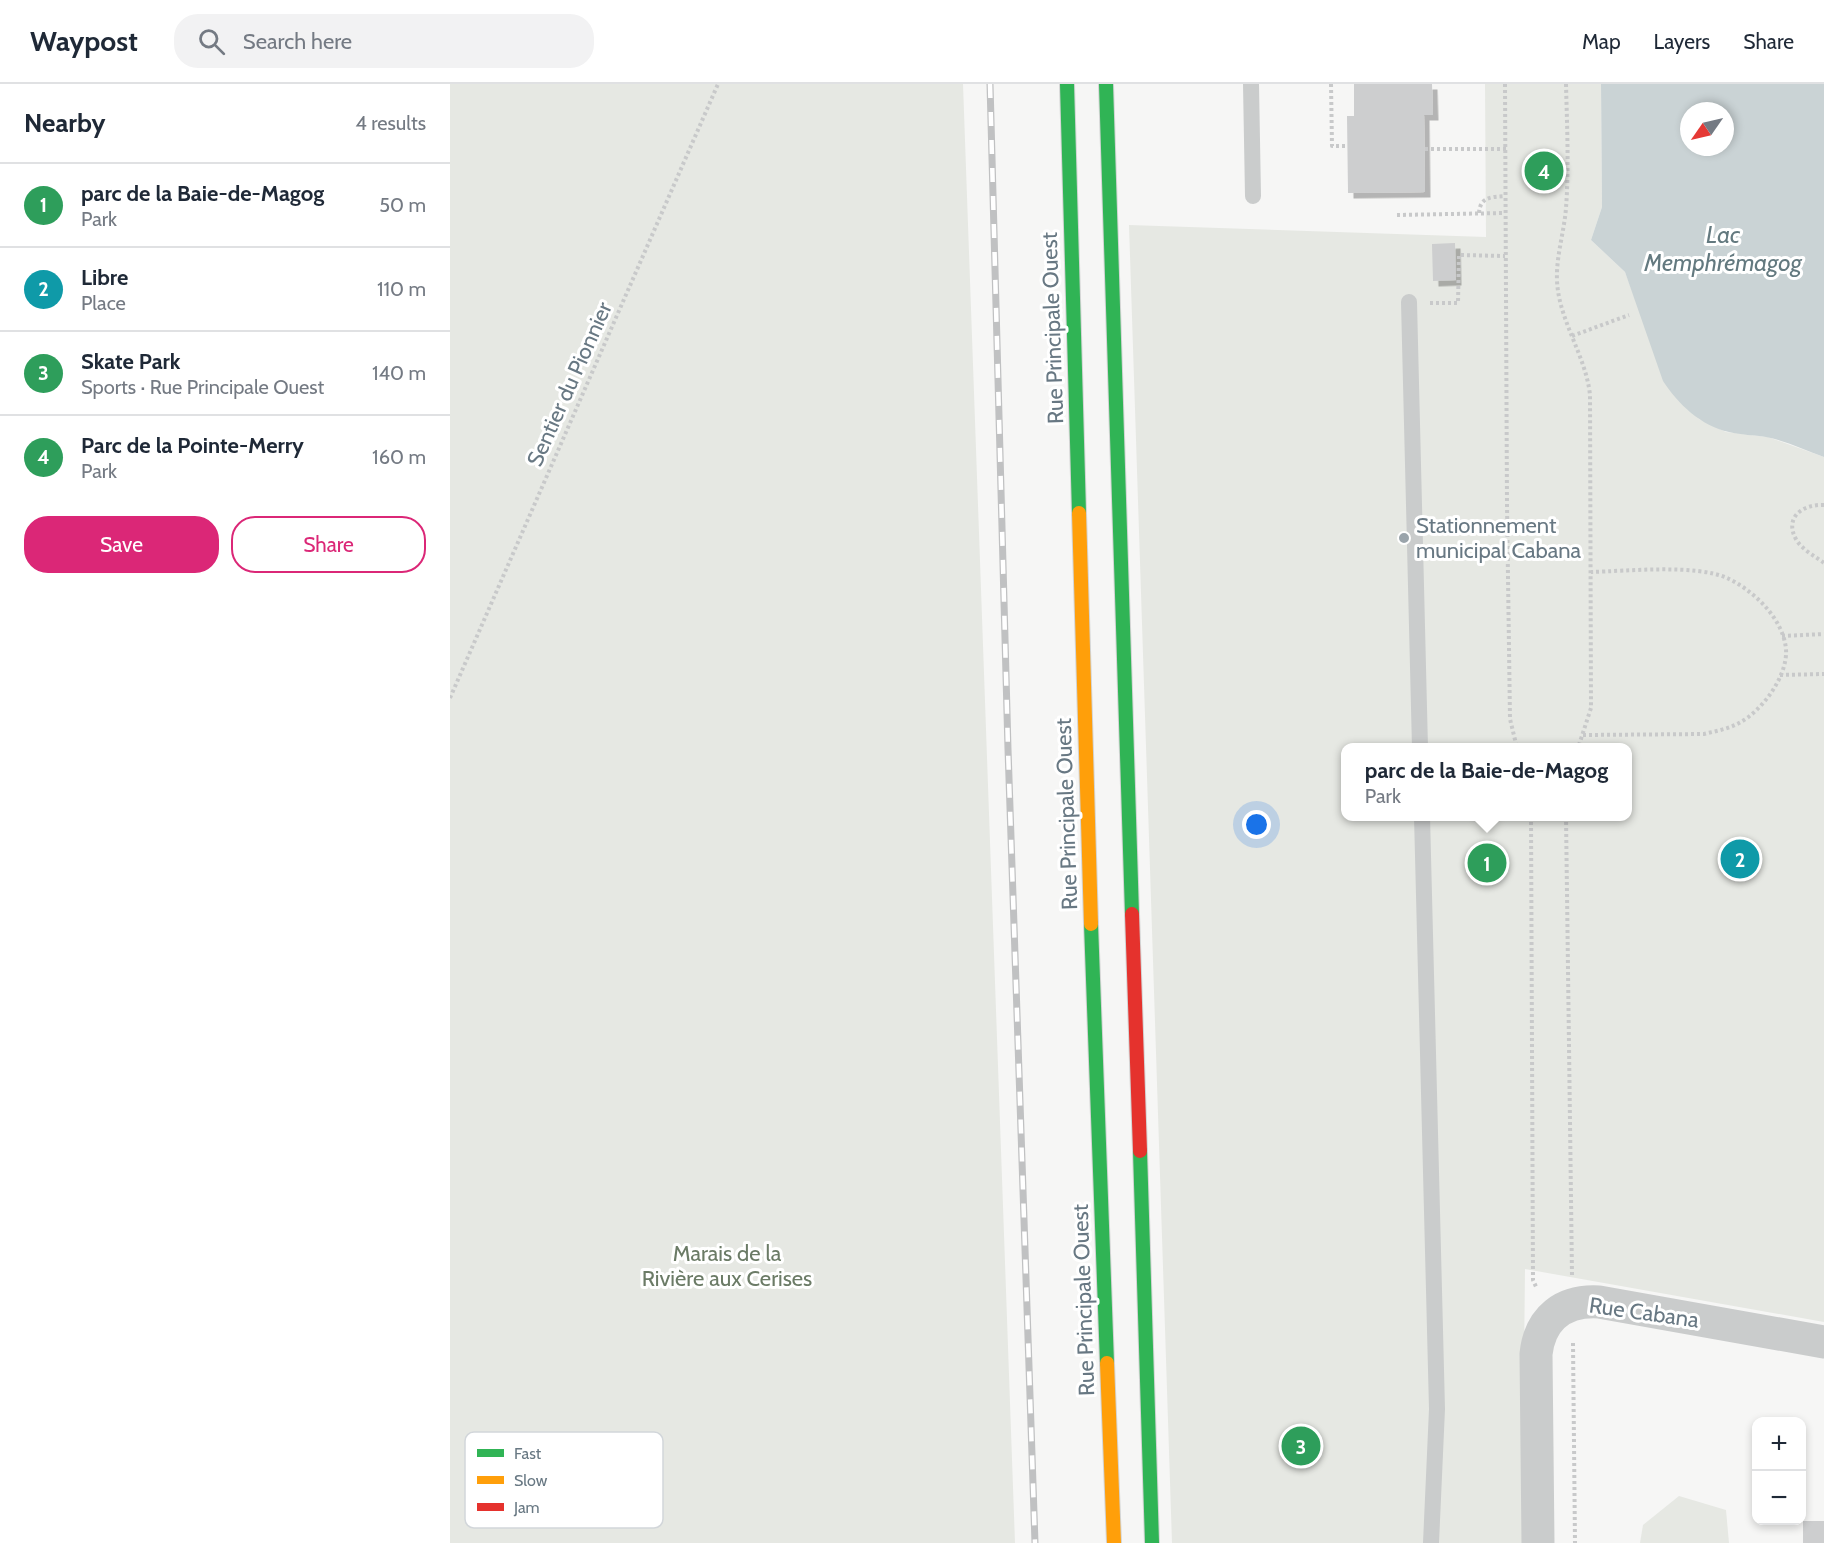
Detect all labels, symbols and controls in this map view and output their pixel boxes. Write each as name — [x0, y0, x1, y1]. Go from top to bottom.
search box — [174, 14, 594, 68]
text: Waypost — [30, 24, 138, 58]
icon: search — [195, 25, 228, 58]
text: Search here — [243, 28, 352, 55]
text: Map — [1582, 29, 1621, 54]
text: Layers — [1654, 29, 1710, 54]
text: Share — [1743, 29, 1794, 54]
north arrow — [1680, 102, 1734, 156]
text: Nearby — [24, 107, 105, 139]
text: 4 results — [355, 111, 426, 135]
pin: 4 — [1524, 148, 1564, 194]
text: parc de la Baie-de-Magog — [81, 180, 324, 207]
text: 1 — [40, 193, 47, 217]
text: 50 m — [379, 193, 426, 217]
text: Park — [81, 207, 117, 231]
water label: Lac Memphrémagog — [1643, 220, 1803, 277]
street label: Rue Principale Ouest — [1036, 231, 1069, 424]
text: Libre — [81, 264, 128, 291]
text: 2 — [38, 277, 49, 301]
text: 110 m — [377, 277, 426, 301]
text: Place — [81, 291, 126, 315]
street label: Sentier du Pionnier — [521, 298, 618, 470]
text: Skate Park — [81, 348, 181, 375]
text: 3 — [38, 361, 49, 385]
text: 140 m — [372, 361, 426, 385]
text: Sports · Rue Principale Ouest — [81, 375, 324, 399]
text: Parc de la Pointe-Merry — [81, 432, 304, 459]
text: 4 — [37, 445, 50, 469]
text: 160 m — [372, 445, 426, 469]
text: Park — [81, 459, 117, 483]
place label: Stationnement municipal Cabana — [1416, 512, 1582, 564]
button: Save — [24, 516, 219, 573]
button: Share — [231, 516, 426, 573]
marker: Stationnement municipal Cabana — [1397, 531, 1411, 545]
street label: Rue Principale Ouest — [1050, 717, 1083, 910]
popup — [1341, 743, 1632, 821]
text: parc de la Baie-de-Magog — [1365, 757, 1608, 784]
text: Park — [1365, 784, 1401, 808]
your location — [1242, 810, 1271, 839]
pin: 2 — [1720, 836, 1760, 882]
pin: 1 — [1468, 840, 1506, 886]
street label: Rue Principale Ouest — [1067, 1203, 1100, 1396]
park label: Marais de la Rivière aux Cerises — [642, 1240, 812, 1292]
street label: Rue Cabana — [1587, 1291, 1701, 1334]
map controls — [1752, 1417, 1806, 1525]
button: + — [1752, 1417, 1806, 1471]
pin: 3 — [1282, 1424, 1320, 1468]
legend — [465, 1432, 663, 1528]
text: Fast — [514, 1444, 542, 1463]
text: Slow — [514, 1471, 548, 1490]
button: − — [1752, 1471, 1806, 1525]
text: Jam — [513, 1498, 540, 1517]

